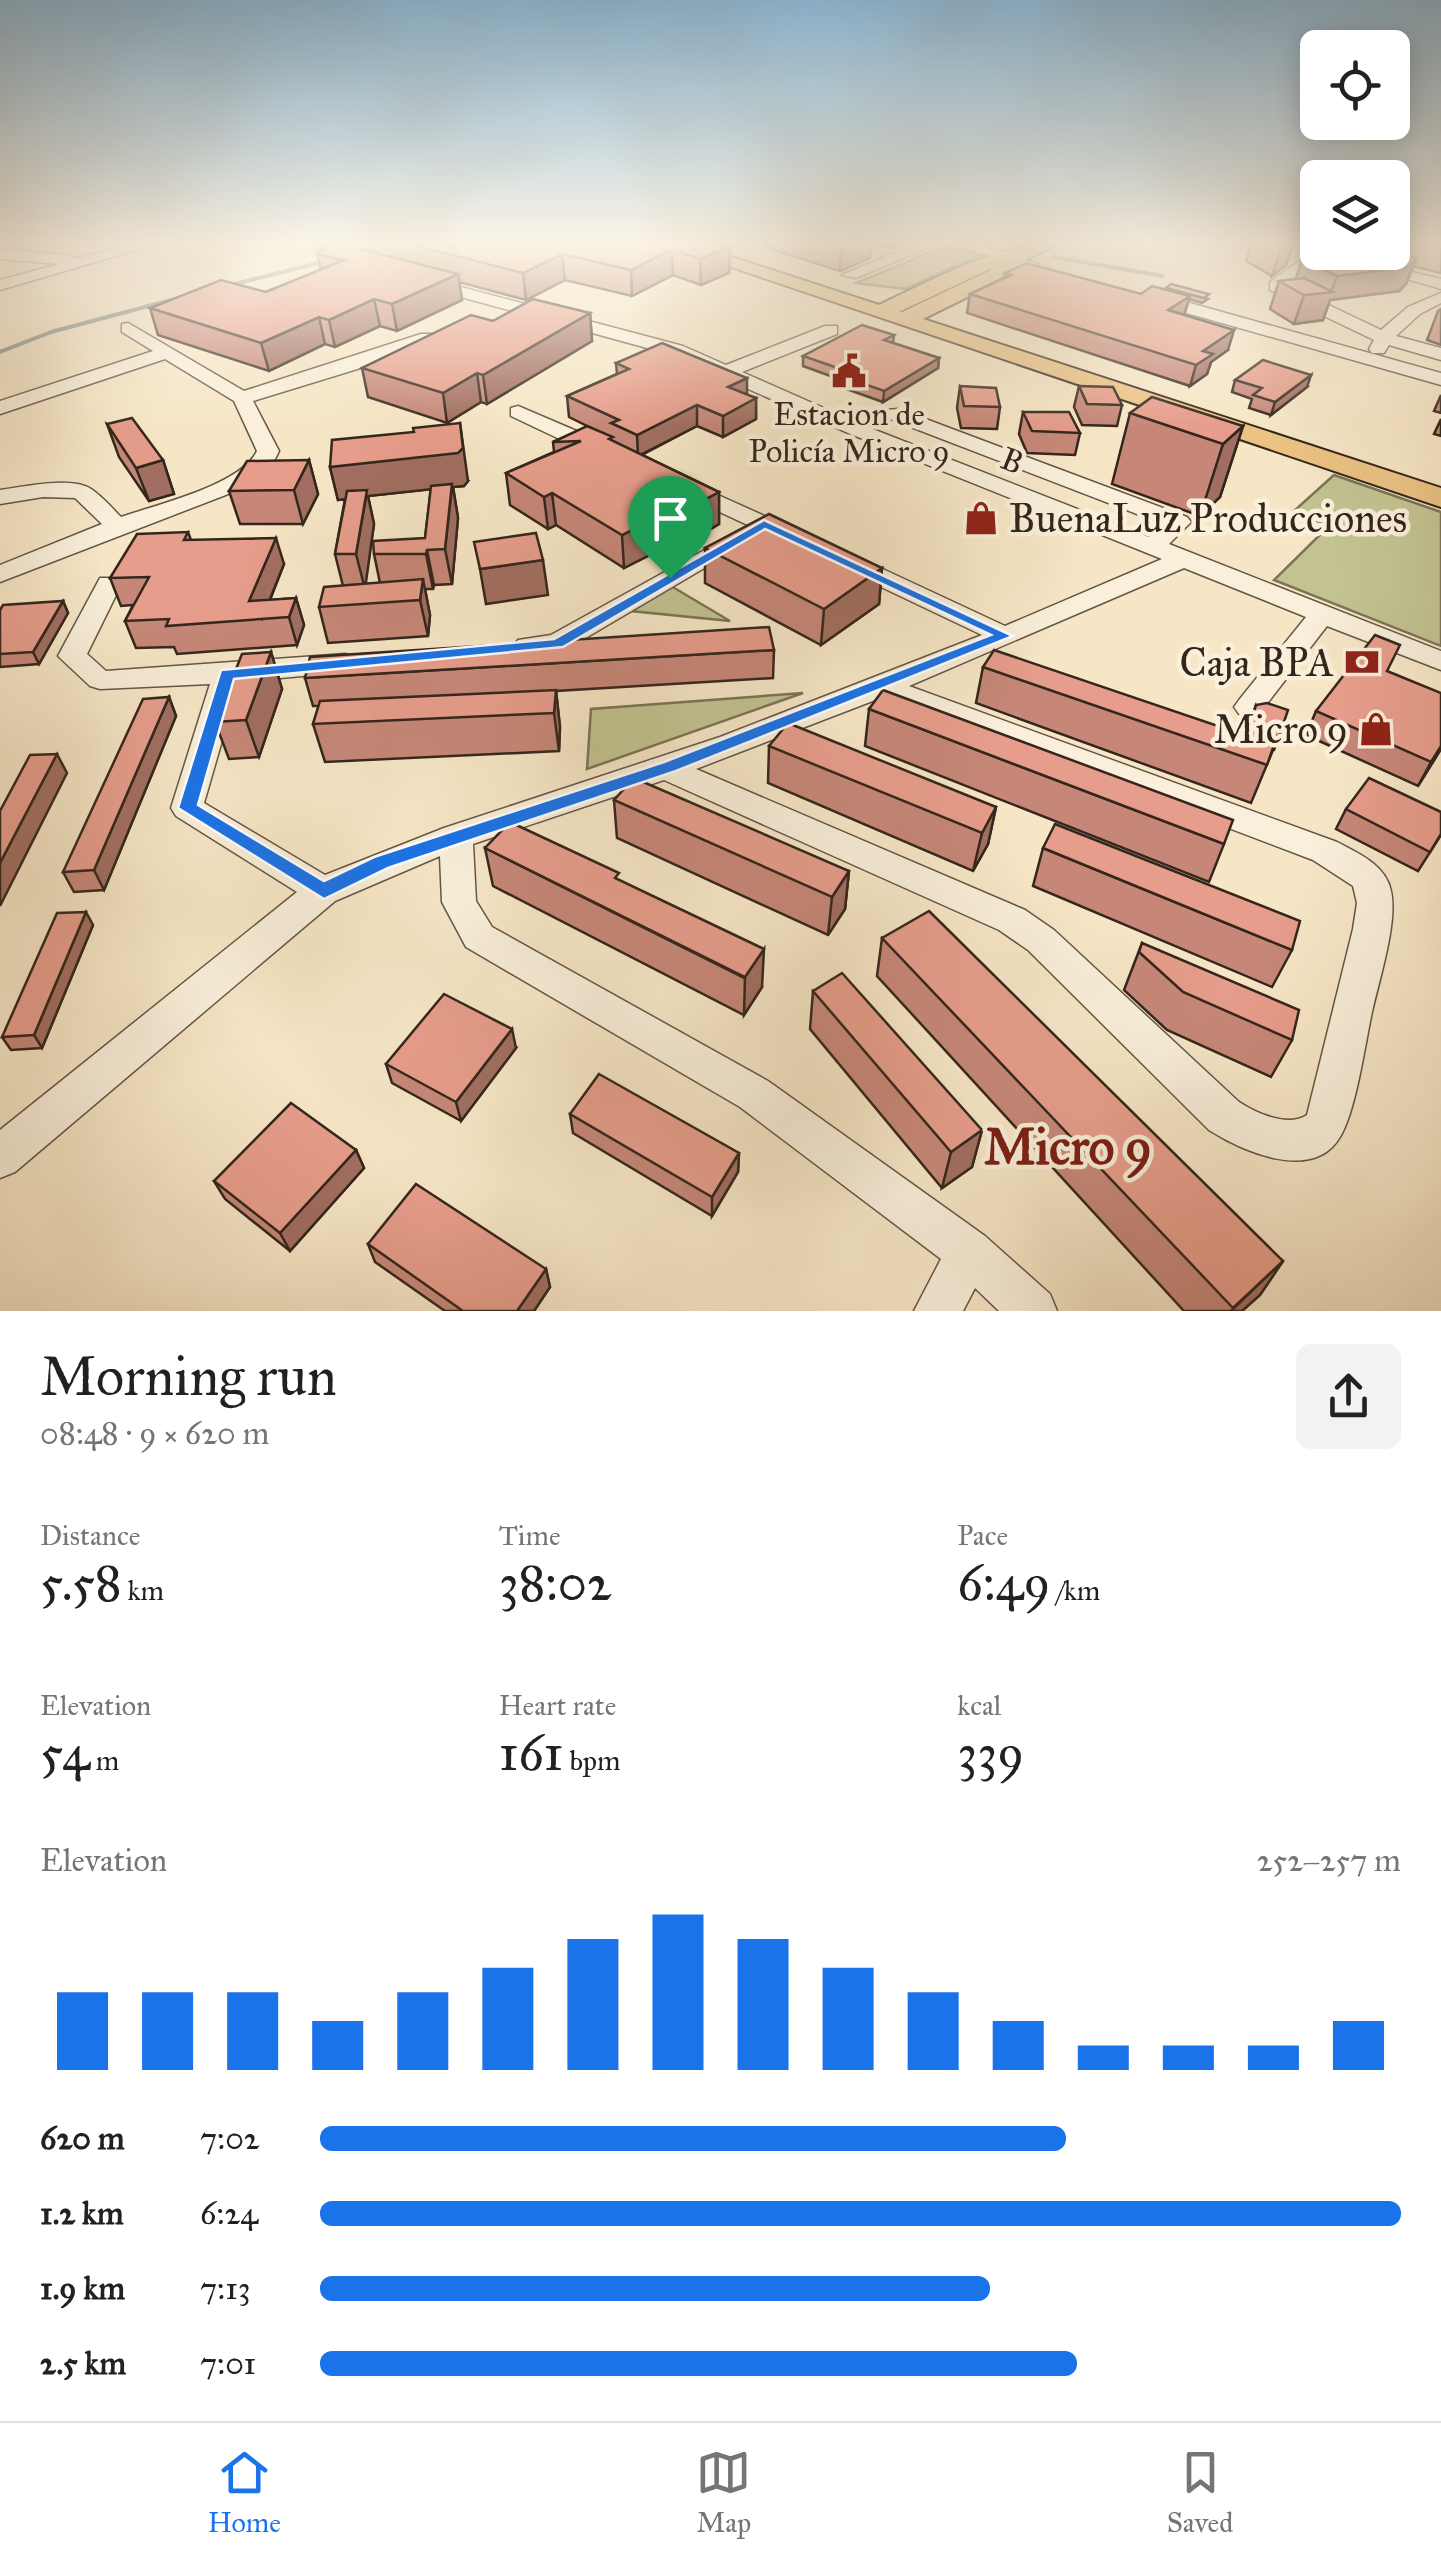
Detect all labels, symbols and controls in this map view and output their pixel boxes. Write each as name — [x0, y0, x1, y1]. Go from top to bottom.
map controls — [1300, 30, 1410, 270]
button: locate — [1300, 30, 1410, 140]
button: layers — [1300, 160, 1410, 270]
public building icon: Estacion de Policía Micro 9 — [830, 352, 868, 390]
place label: Estacion de Policía Micro 9 — [748, 395, 950, 471]
street label: B — [995, 439, 1029, 483]
pin — [628, 476, 713, 579]
icon: arrive — [643, 491, 698, 546]
place label: BuenaLuz Producciones — [1009, 494, 1407, 543]
shop icon: BuenaLuz Producciones — [962, 499, 1000, 537]
place label: Caja BPA — [1180, 638, 1334, 687]
bank icon: Caja BPA — [1343, 643, 1381, 681]
place label: Micro 9 — [1214, 705, 1348, 754]
shop icon: Micro 9 — [1357, 710, 1395, 748]
district label: Micro 9 — [984, 1117, 1152, 1179]
text: Morning run — [40, 1343, 337, 1410]
button: share — [1296, 1344, 1401, 1449]
text: 08:48 · 9 × 620 m — [40, 1414, 269, 1453]
text: Distance — [40, 1518, 140, 1553]
text: Time — [499, 1518, 561, 1553]
text: Pace — [957, 1518, 1008, 1553]
text: 5.58 — [40, 1553, 122, 1614]
text: 38:02 — [499, 1553, 612, 1614]
text: 6:49 — [957, 1553, 1050, 1614]
text: km — [122, 1573, 164, 1608]
text: /km — [1050, 1573, 1100, 1608]
text: Elevation — [40, 1688, 151, 1723]
text: Heart rate — [499, 1688, 616, 1723]
text: kcal — [957, 1688, 1001, 1723]
text: 54 — [40, 1723, 90, 1784]
text: 161 — [499, 1723, 563, 1784]
text: 339 — [957, 1723, 1024, 1784]
text: m — [90, 1743, 119, 1778]
text: bpm — [563, 1743, 620, 1778]
text: Elevation — [40, 1841, 167, 1880]
text: 252–257 m — [1257, 1841, 1401, 1880]
text: 620 m — [40, 2119, 125, 2158]
text: 7:02 — [200, 2119, 260, 2158]
text: 1.2 km — [40, 2194, 124, 2233]
text: 6:24 — [200, 2194, 258, 2233]
text: 1.9 km — [40, 2269, 125, 2308]
text: 7:13 — [200, 2269, 251, 2308]
text: 2.5 km — [40, 2344, 126, 2383]
text: 7:01 — [200, 2344, 256, 2383]
tab: Home — [208, 2445, 281, 2540]
tab: Map — [696, 2445, 751, 2540]
tab: Saved — [1167, 2445, 1233, 2540]

